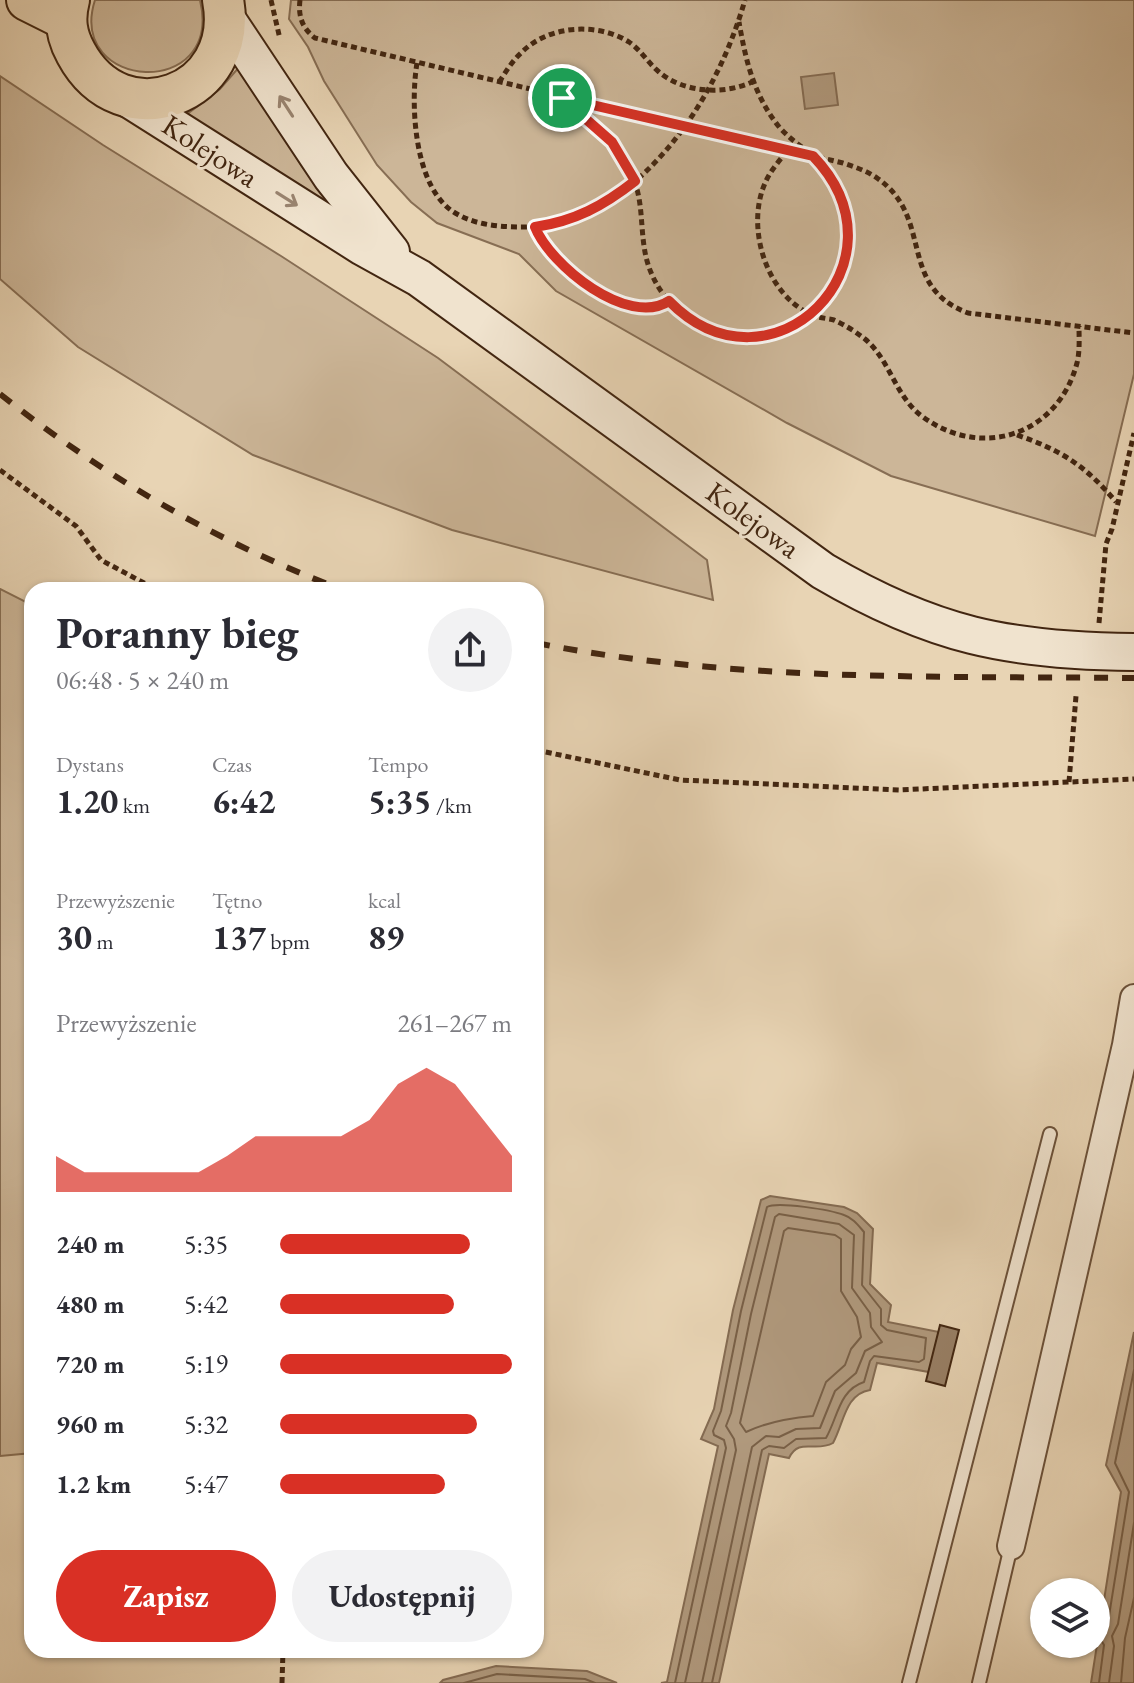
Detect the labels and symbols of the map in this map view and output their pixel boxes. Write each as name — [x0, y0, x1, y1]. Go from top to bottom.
pin — [528, 64, 596, 132]
one-way arrow — [278, 95, 294, 118]
street label: Kolejowa — [155, 105, 266, 196]
one-way arrow — [275, 191, 297, 208]
street label: Kolejowa — [699, 472, 808, 567]

